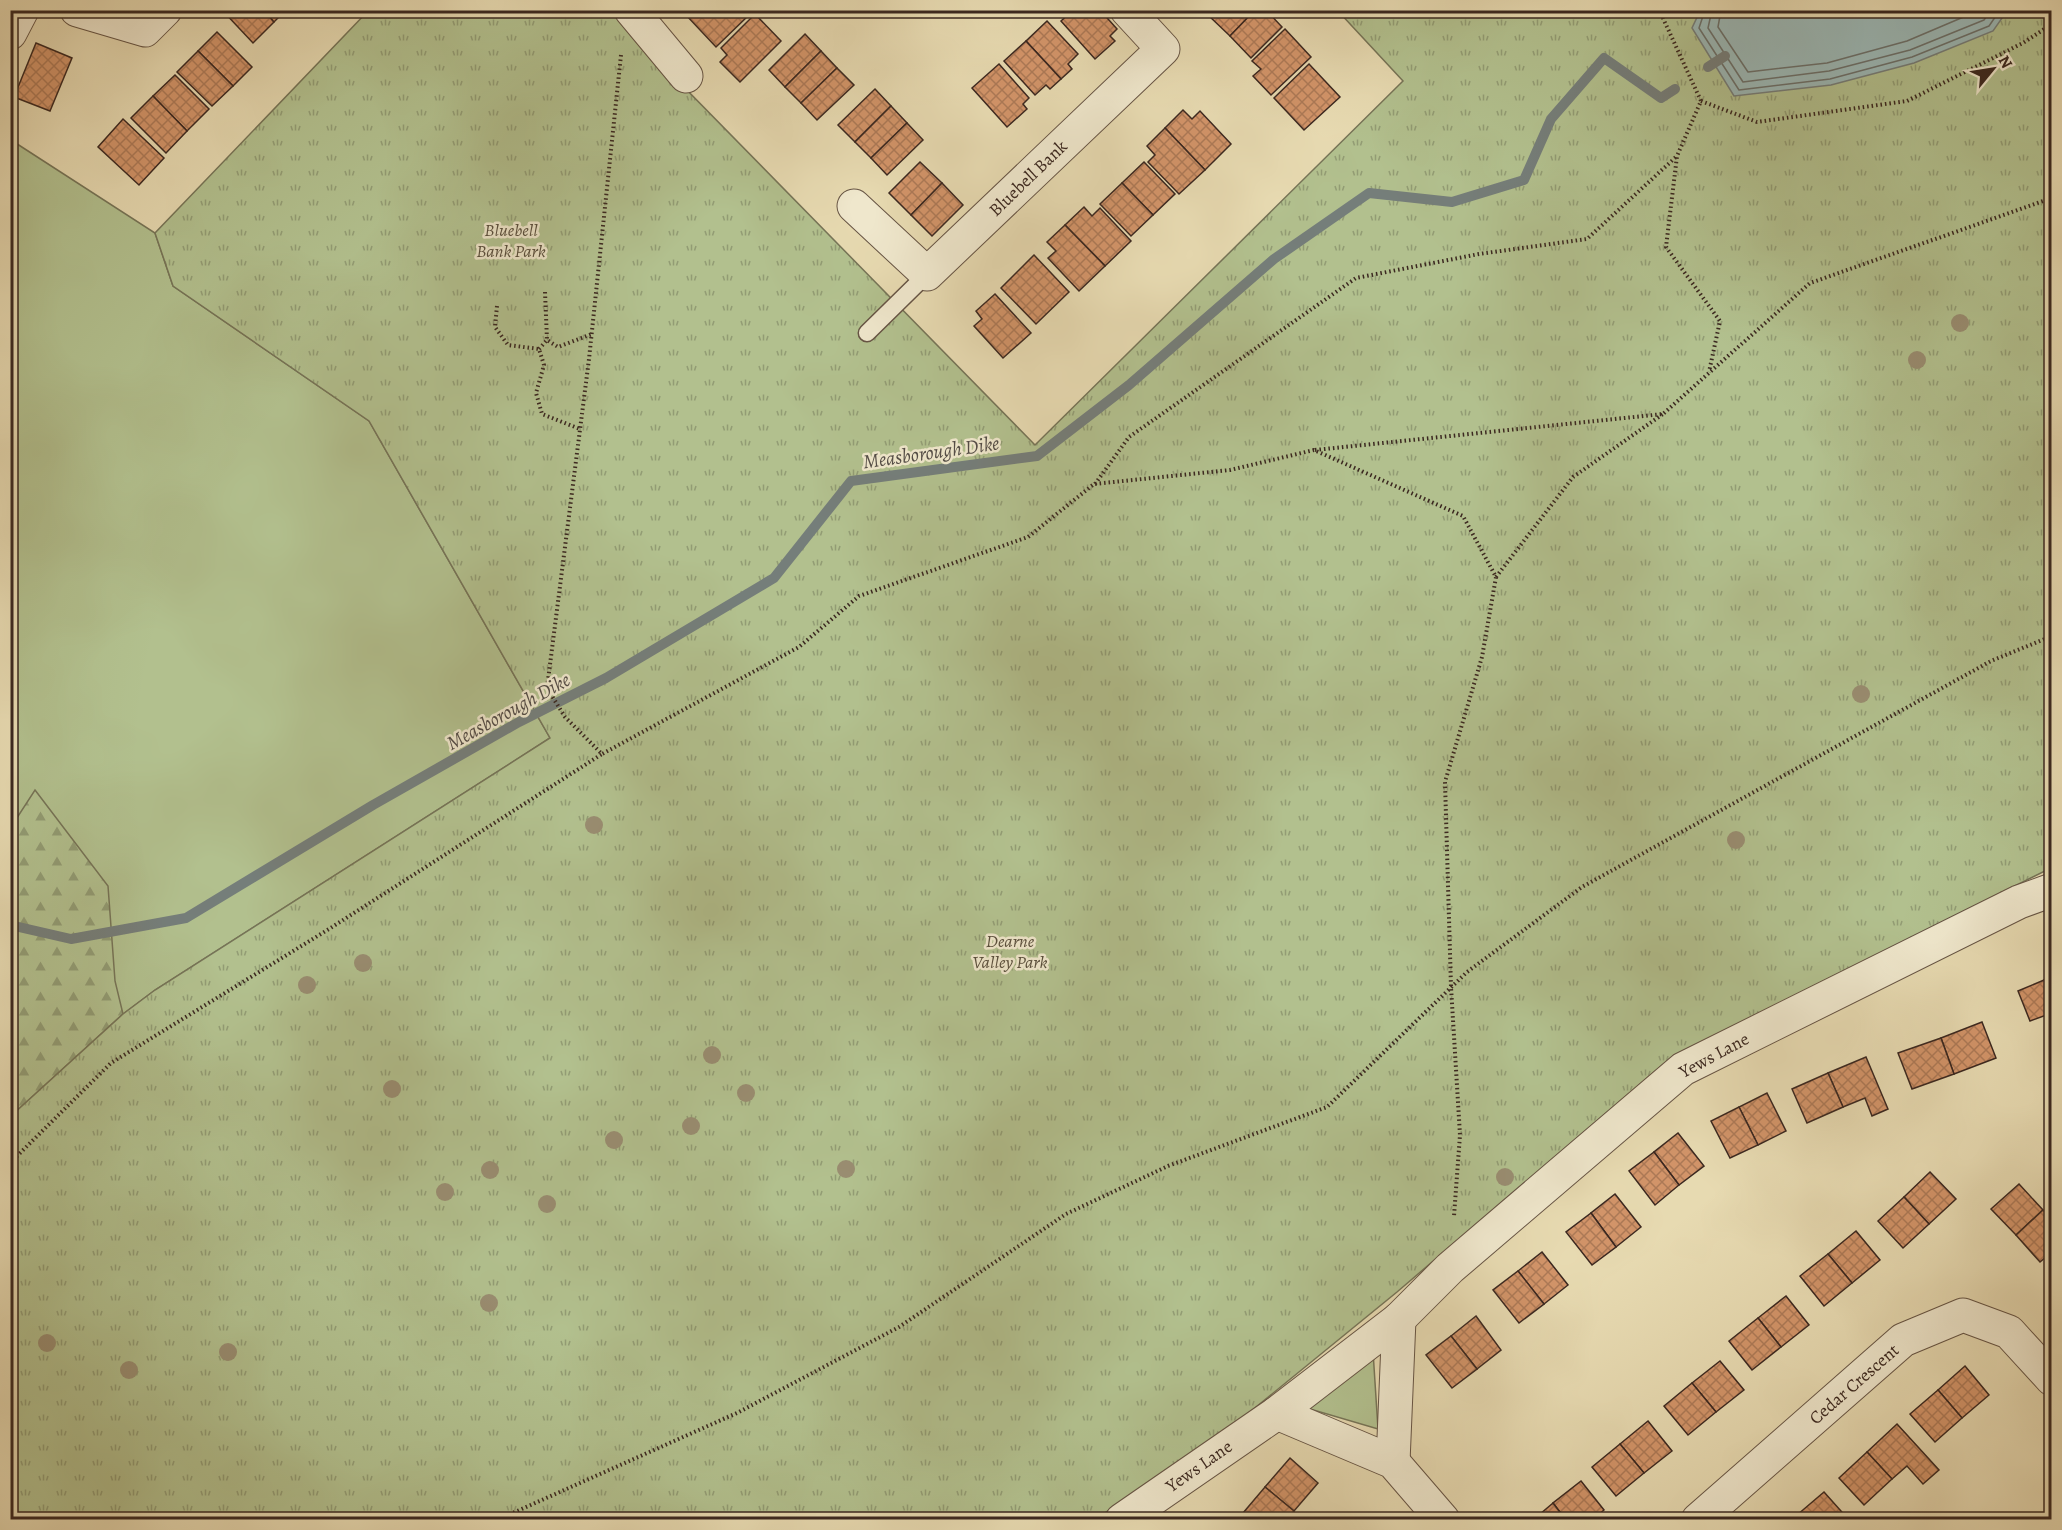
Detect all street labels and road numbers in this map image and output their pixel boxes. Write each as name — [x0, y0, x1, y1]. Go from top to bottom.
street label: Bluebell Bank — [984, 134, 1072, 222]
street label: Yews Lane — [1674, 1027, 1753, 1084]
street label: Cedar Crescent — [1804, 1338, 1904, 1430]
street label: Yews Lane — [1160, 1434, 1237, 1498]

